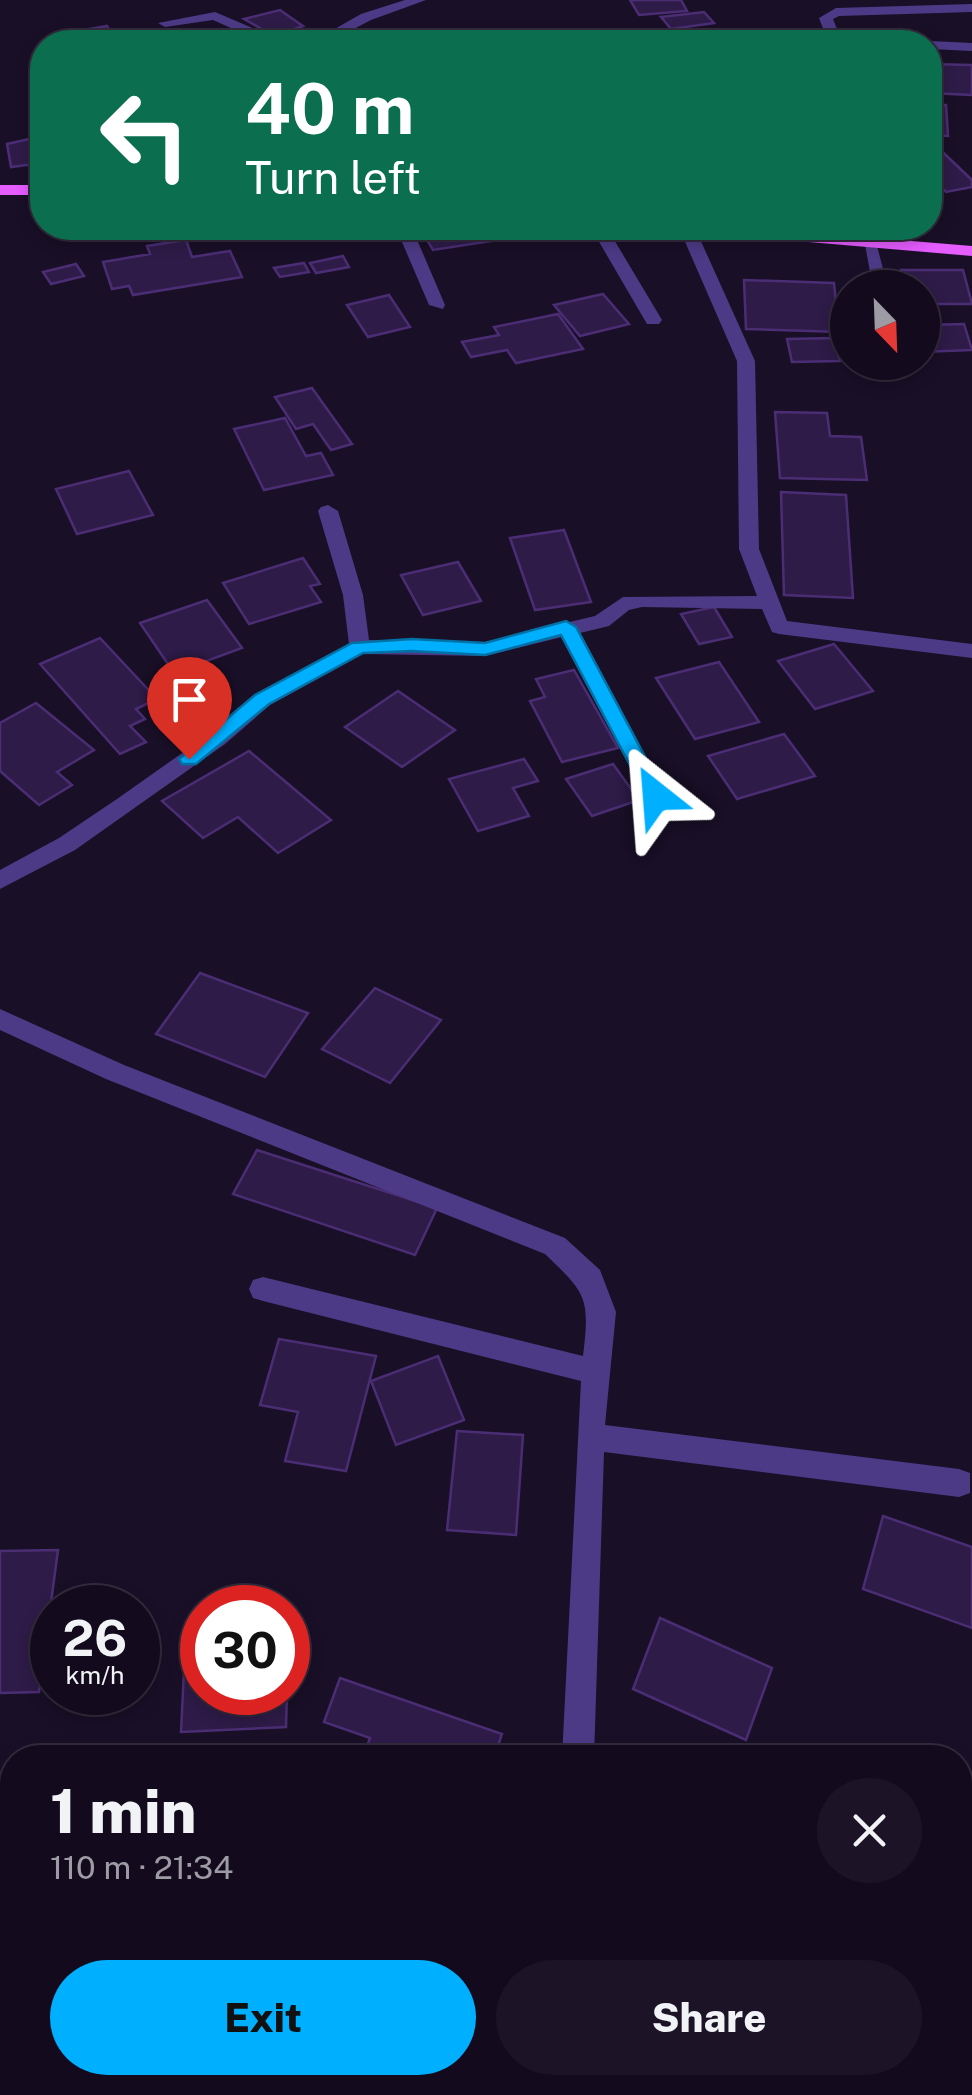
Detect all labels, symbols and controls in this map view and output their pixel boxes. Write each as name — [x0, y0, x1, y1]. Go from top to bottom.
text: 40 m — [245, 67, 415, 150]
icon: left — [80, 70, 210, 200]
text: Turn left — [245, 151, 421, 204]
north arrow — [830, 270, 940, 380]
map controls — [830, 270, 940, 380]
pin — [147, 657, 232, 760]
icon: arrive — [162, 672, 217, 727]
position arrow — [604, 744, 708, 848]
speed limit sign: 30 — [180, 1585, 310, 1715]
text: 26 — [63, 1608, 127, 1667]
text: km/h — [66, 1660, 124, 1690]
text: 1 min — [50, 1776, 197, 1847]
button: close — [817, 1778, 922, 1883]
text: 110 m · 21:34 — [50, 1849, 233, 1886]
button: Exit — [50, 1960, 476, 2075]
button: Share — [496, 1960, 922, 2075]

